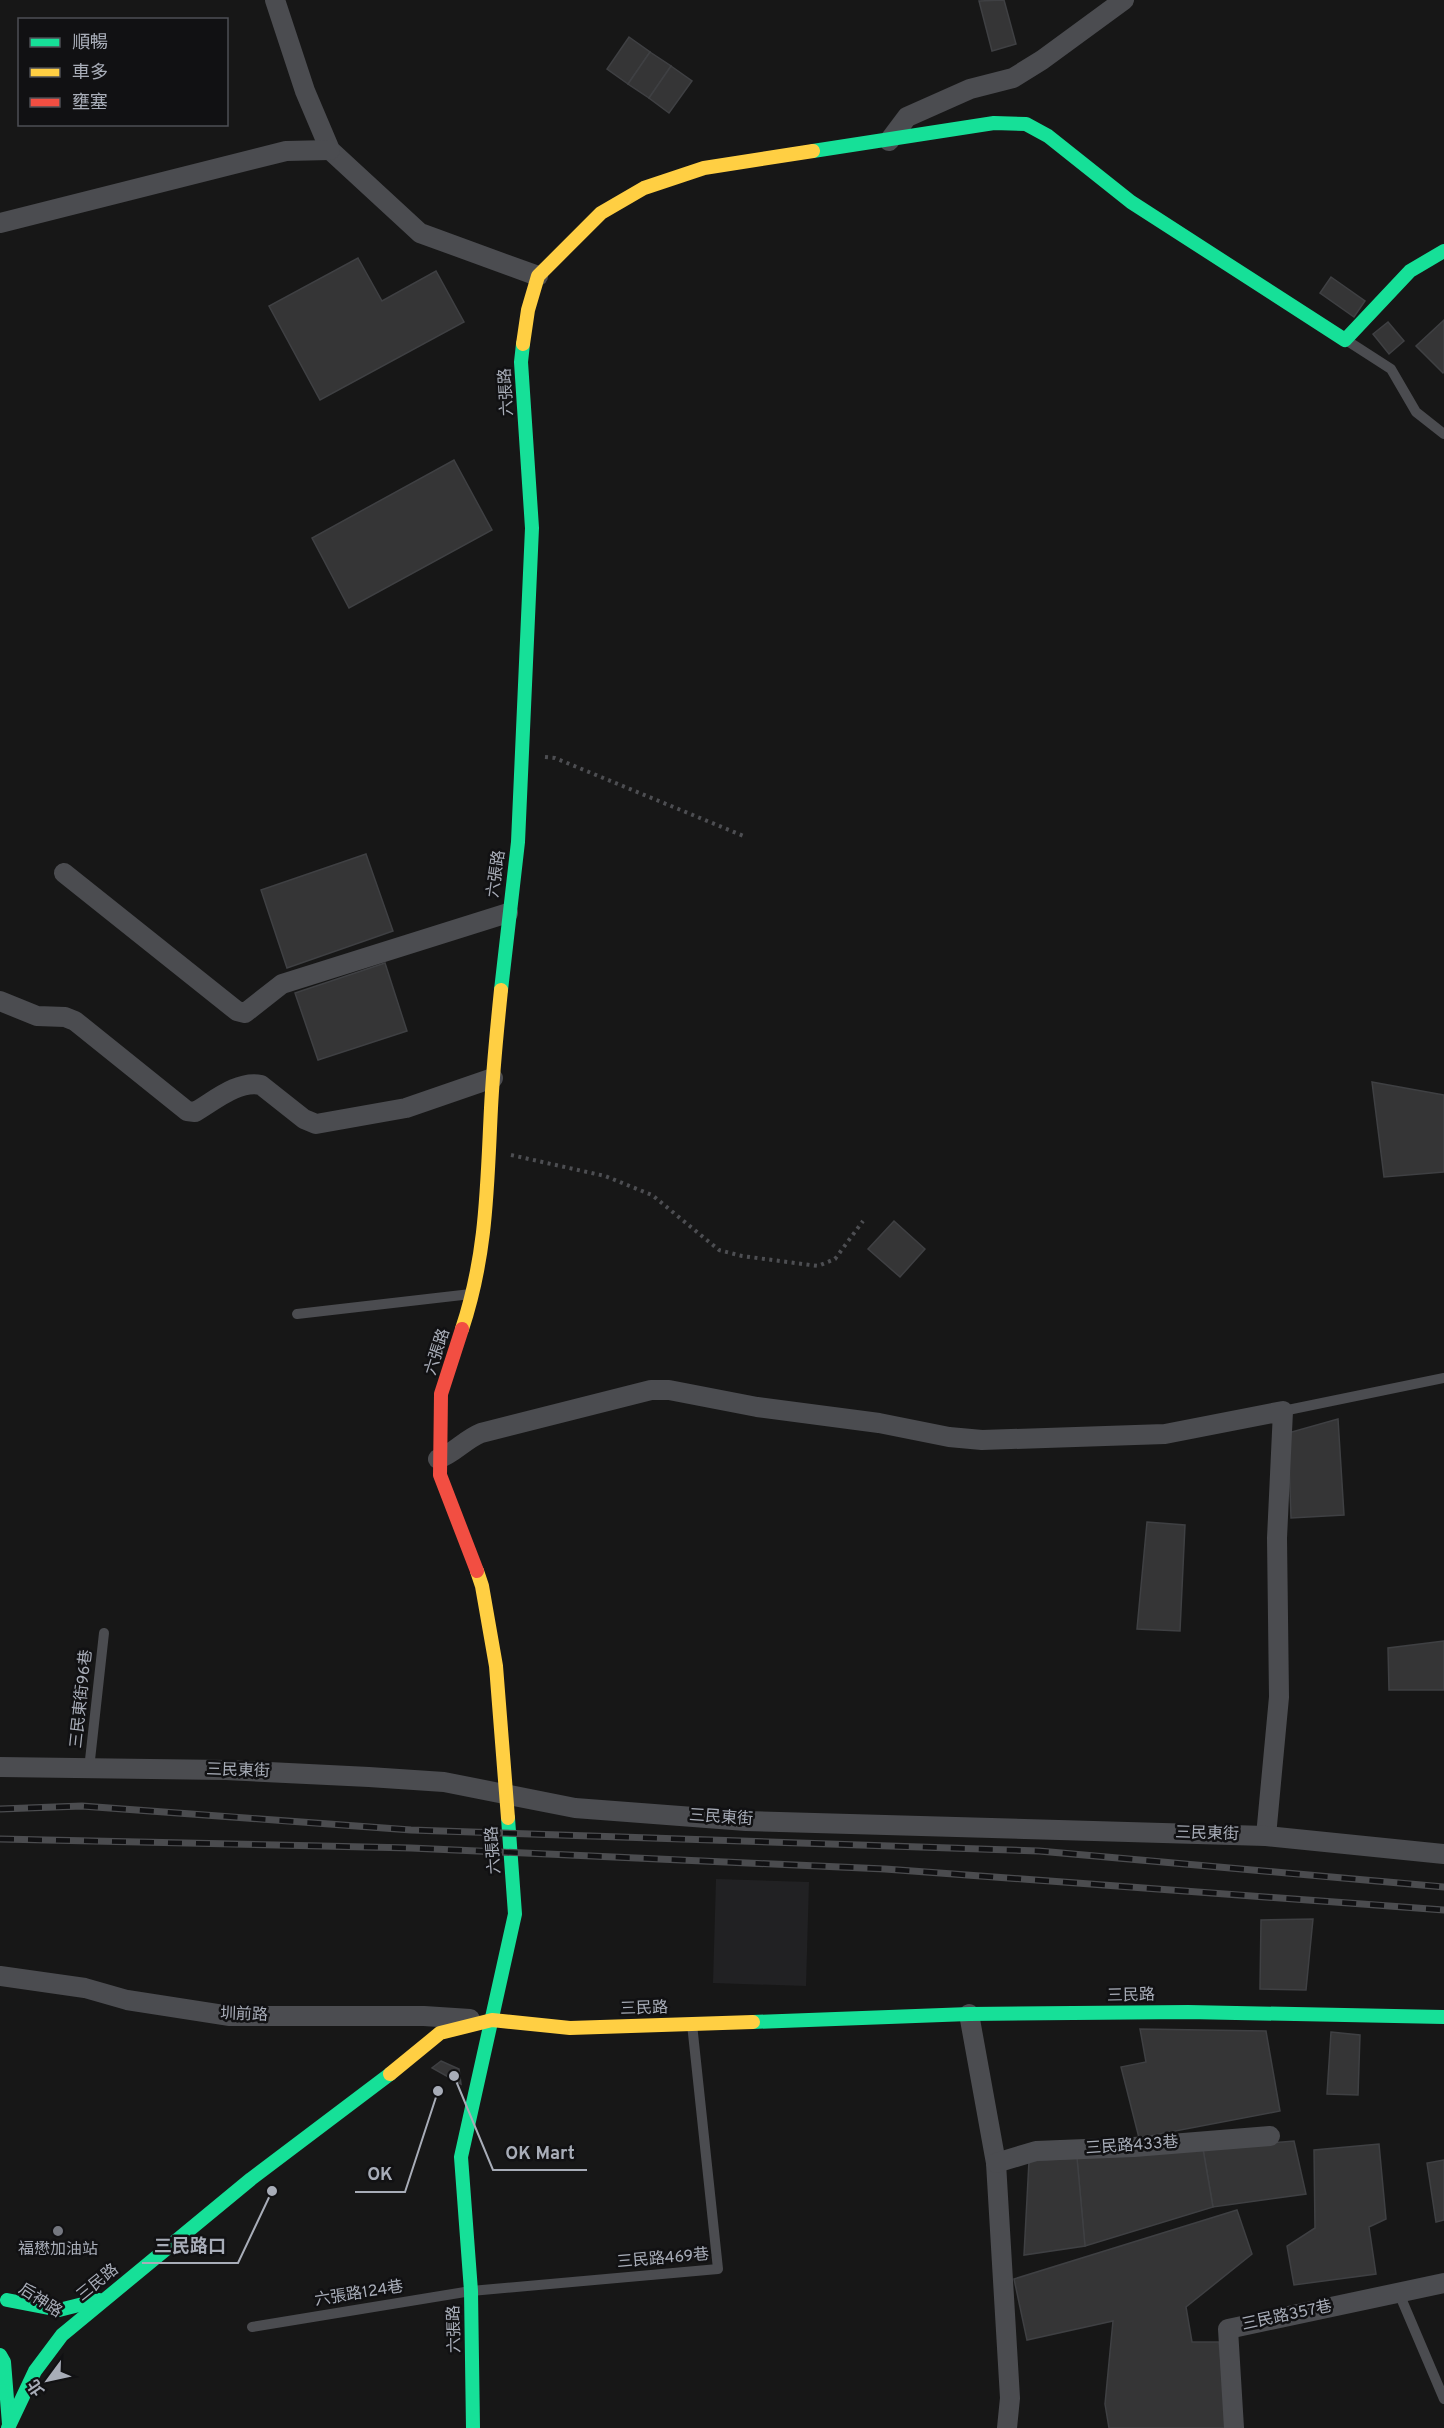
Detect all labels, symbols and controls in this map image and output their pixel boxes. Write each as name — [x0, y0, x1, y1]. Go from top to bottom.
legend — [18, 18, 228, 126]
text: 順暢 — [72, 32, 108, 55]
text: 車多 — [72, 62, 108, 85]
text: 壅塞 — [72, 92, 108, 115]
street label: 六張路 — [496, 368, 518, 416]
street label: 六張路 — [484, 849, 510, 899]
street label: 六張路 — [421, 1326, 455, 1378]
street label: 三民東街96巷 — [67, 1649, 97, 1749]
street label: 三民東街 — [206, 1760, 270, 1782]
street label: 三民東街 — [688, 1806, 754, 1830]
street label: 三民東街 — [1175, 1823, 1239, 1845]
street label: 六張路 — [482, 1825, 506, 1875]
street label: 三民路 — [1107, 1986, 1155, 2006]
street label: 三民路 — [620, 1998, 668, 2020]
street label: 圳前路 — [220, 2004, 268, 2026]
street label: 三民路433巷 — [1085, 2133, 1179, 2159]
callout: OK Mart — [493, 2134, 587, 2170]
text: OK Mart — [505, 2143, 575, 2166]
callout: OK — [355, 2156, 405, 2192]
text: OK — [367, 2164, 393, 2187]
marker: 福懋加油站 — [51, 2224, 65, 2238]
callout: 三民路口 — [142, 2227, 238, 2263]
text: 三民路口 — [154, 2236, 226, 2259]
place label: 福懋加油站 — [18, 2240, 98, 2260]
street label: 三民路469巷 — [616, 2245, 710, 2273]
street label: 三民路 — [73, 2260, 123, 2306]
street label: 六張路124巷 — [313, 2277, 405, 2311]
street label: 后神路 — [14, 2280, 66, 2322]
street label: 三民路357巷 — [1240, 2297, 1334, 2335]
street label: 六張路 — [445, 2305, 465, 2353]
north arrow — [18, 2350, 78, 2410]
text: 北 — [24, 2375, 50, 2399]

